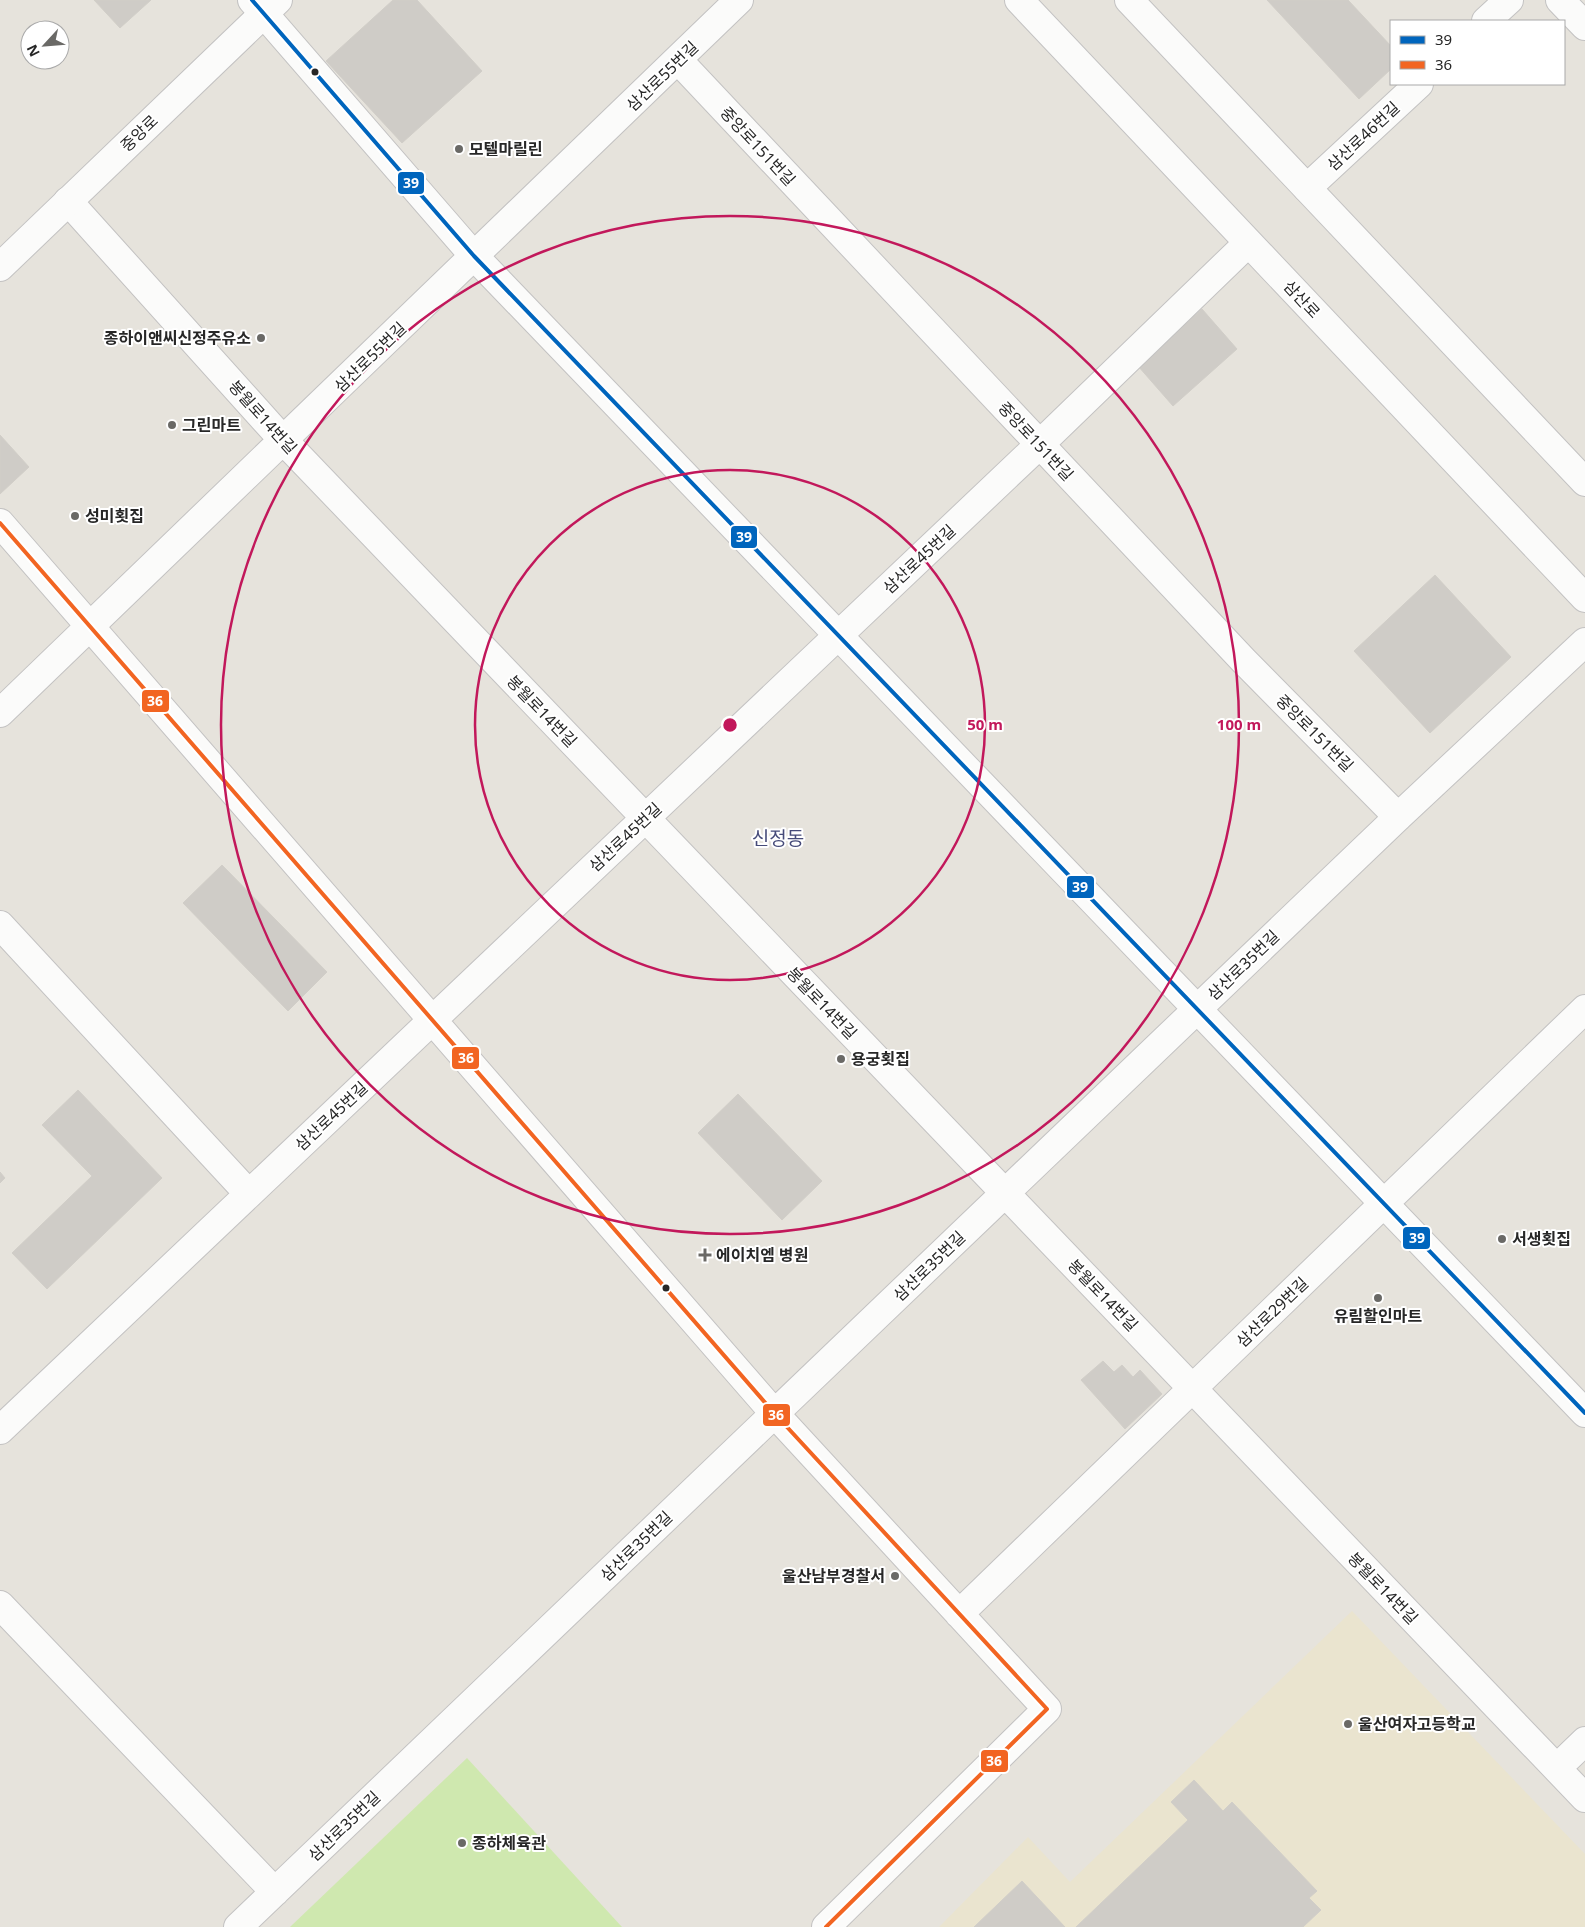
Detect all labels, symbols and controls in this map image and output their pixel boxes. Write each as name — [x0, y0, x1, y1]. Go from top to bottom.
north arrow — [20, 20, 70, 70]
legend — [1390, 20, 1565, 85]
text: 39 — [1435, 29, 1452, 49]
street label: 삼산로55번길 — [621, 36, 703, 116]
text: N — [22, 42, 44, 60]
text: 36 — [1435, 54, 1452, 74]
unlabelled marker — [310, 67, 320, 77]
street label: 삼산로46번길 — [1322, 97, 1404, 175]
street label: 중앙로151번길 — [715, 102, 801, 190]
street label: 중앙로 — [115, 110, 163, 156]
place label: 모텔마릴린 — [469, 138, 543, 160]
marker: 모텔마릴린 — [453, 143, 465, 155]
line badge: 39 — [397, 171, 425, 195]
text: 39 — [403, 173, 419, 192]
street label: 삼산로 — [1279, 275, 1325, 323]
street label: 삼산로55번길 — [329, 317, 411, 397]
place label: 종하이앤씨신정주유소 — [104, 327, 251, 349]
marker: 종하이앤씨신정주유소 — [255, 332, 267, 344]
street label: 봉월로14번길 — [224, 375, 302, 459]
street label: 중앙로151번길 — [993, 397, 1079, 485]
place label: 그린마트 — [182, 414, 241, 436]
marker: 그린마트 — [166, 419, 178, 431]
place label: 성미횟집 — [85, 505, 144, 527]
marker: 성미횟집 — [69, 510, 81, 522]
street label: 삼산로45번길 — [878, 520, 960, 598]
line badge: 39 — [730, 525, 758, 549]
text: 39 — [736, 527, 752, 546]
street label: 봉월로14번길 — [502, 670, 582, 752]
line badge: 36 — [141, 689, 170, 713]
street label: 중앙로151번길 — [1271, 689, 1359, 777]
text: 36 — [147, 691, 163, 710]
text: 50 m — [967, 714, 1003, 734]
text: 100 m — [1217, 714, 1261, 734]
centre of rings — [721, 716, 739, 734]
street label: 삼산로45번길 — [584, 798, 666, 876]
district label: 신정동 — [752, 825, 804, 851]
line badge: 39 — [1066, 875, 1095, 899]
text: 39 — [1072, 877, 1088, 896]
street label: 삼산로35번길 — [1202, 925, 1284, 1005]
street label: 봉월로14번길 — [782, 962, 862, 1044]
line badge: 36 — [451, 1046, 480, 1070]
text: 36 — [458, 1048, 474, 1067]
place label: 용궁횟집 — [851, 1048, 910, 1070]
marker: 용궁횟집 — [835, 1053, 847, 1065]
street label: 삼산로45번길 — [290, 1077, 372, 1155]
street label: 삼산로35번길 — [888, 1226, 970, 1306]
line badge: 39 — [1402, 1226, 1431, 1250]
text: 39 — [1409, 1228, 1425, 1247]
place label: 서생횟집 — [1512, 1228, 1571, 1250]
marker: 서생횟집 — [1496, 1233, 1508, 1245]
place label: 에이치엠 병원 — [716, 1244, 808, 1266]
marker: 에이치엠 병원 — [698, 1248, 712, 1262]
street label: 봉월로14번길 — [1063, 1254, 1143, 1336]
street label: 삼산로29번길 — [1231, 1272, 1313, 1352]
unlabelled marker — [661, 1283, 671, 1293]
marker: 유림할인마트 — [1372, 1292, 1384, 1304]
place label: 유림할인마트 — [1334, 1305, 1422, 1327]
line badge: 36 — [762, 1403, 791, 1427]
text: 36 — [768, 1405, 784, 1424]
street label: 삼산로35번길 — [595, 1506, 677, 1586]
street label: 봉월로14번길 — [1343, 1547, 1423, 1629]
place label: 울산남부경찰서 — [782, 1565, 885, 1587]
marker: 울산남부경찰서 — [889, 1570, 901, 1582]
place label: 울산여자고등학교 — [1358, 1713, 1476, 1735]
marker: 울산여자고등학교 — [1342, 1718, 1354, 1730]
line badge: 36 — [980, 1749, 1009, 1773]
text: 36 — [986, 1751, 1002, 1770]
street label: 삼산로35번길 — [303, 1786, 385, 1866]
place label: 종하체육관 — [472, 1832, 546, 1854]
marker: 종하체육관 — [456, 1837, 468, 1849]

